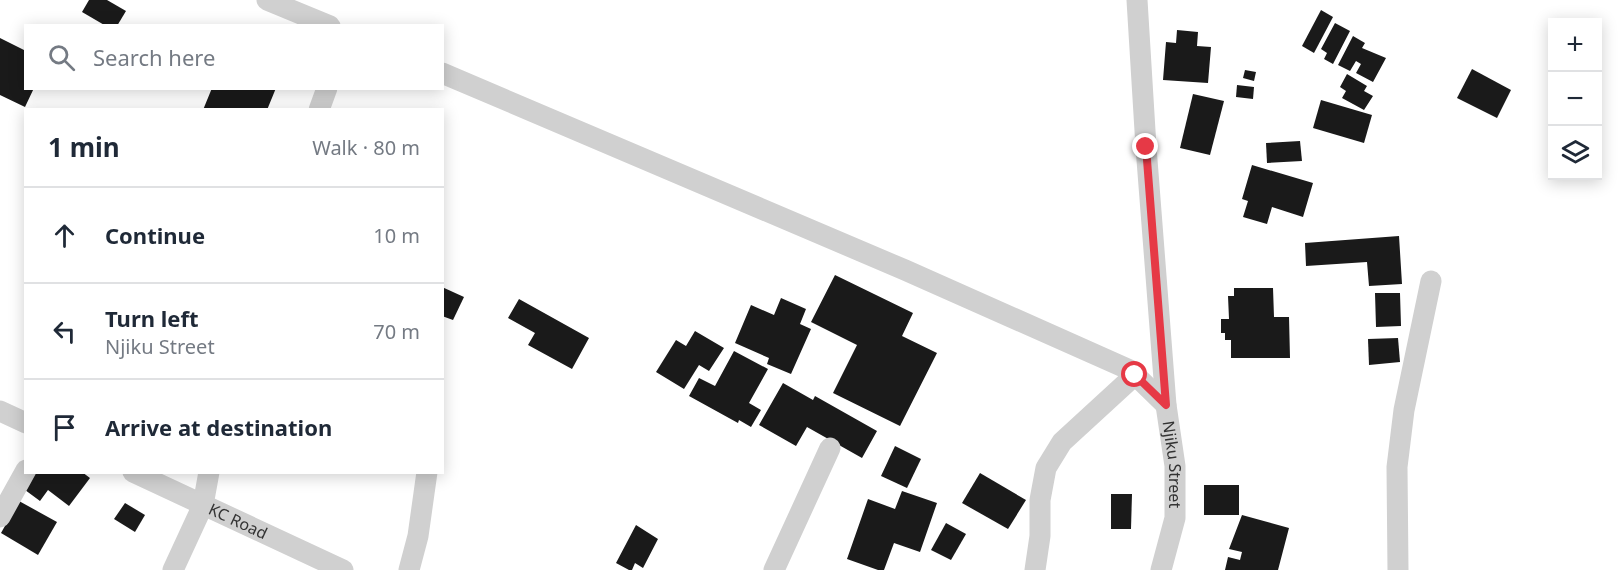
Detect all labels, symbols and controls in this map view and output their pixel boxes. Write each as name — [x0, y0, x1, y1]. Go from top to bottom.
map controls — [1548, 18, 1602, 180]
button: + — [1548, 18, 1602, 72]
search box — [24, 24, 444, 90]
icon: search — [45, 41, 78, 74]
text: Search here — [93, 42, 215, 72]
button: − — [1548, 72, 1602, 126]
button: layers — [1548, 126, 1602, 180]
text: 1 min — [48, 129, 120, 165]
route end — [1132, 133, 1158, 159]
text: Walk · 80 m — [312, 134, 420, 161]
icon: ahead — [48, 219, 81, 252]
text: Continue — [105, 220, 205, 250]
text: 10 m — [373, 222, 420, 249]
text: Turn left — [105, 303, 199, 333]
icon: left — [48, 315, 81, 348]
text: 70 m — [373, 318, 420, 345]
text: Njiku Street — [105, 333, 215, 360]
route start — [1121, 361, 1147, 387]
icon: arrive — [48, 411, 81, 444]
text: Arrive at destination — [105, 412, 332, 442]
street label: Njiku Street — [1157, 419, 1186, 508]
street label: KC Road — [205, 498, 271, 544]

